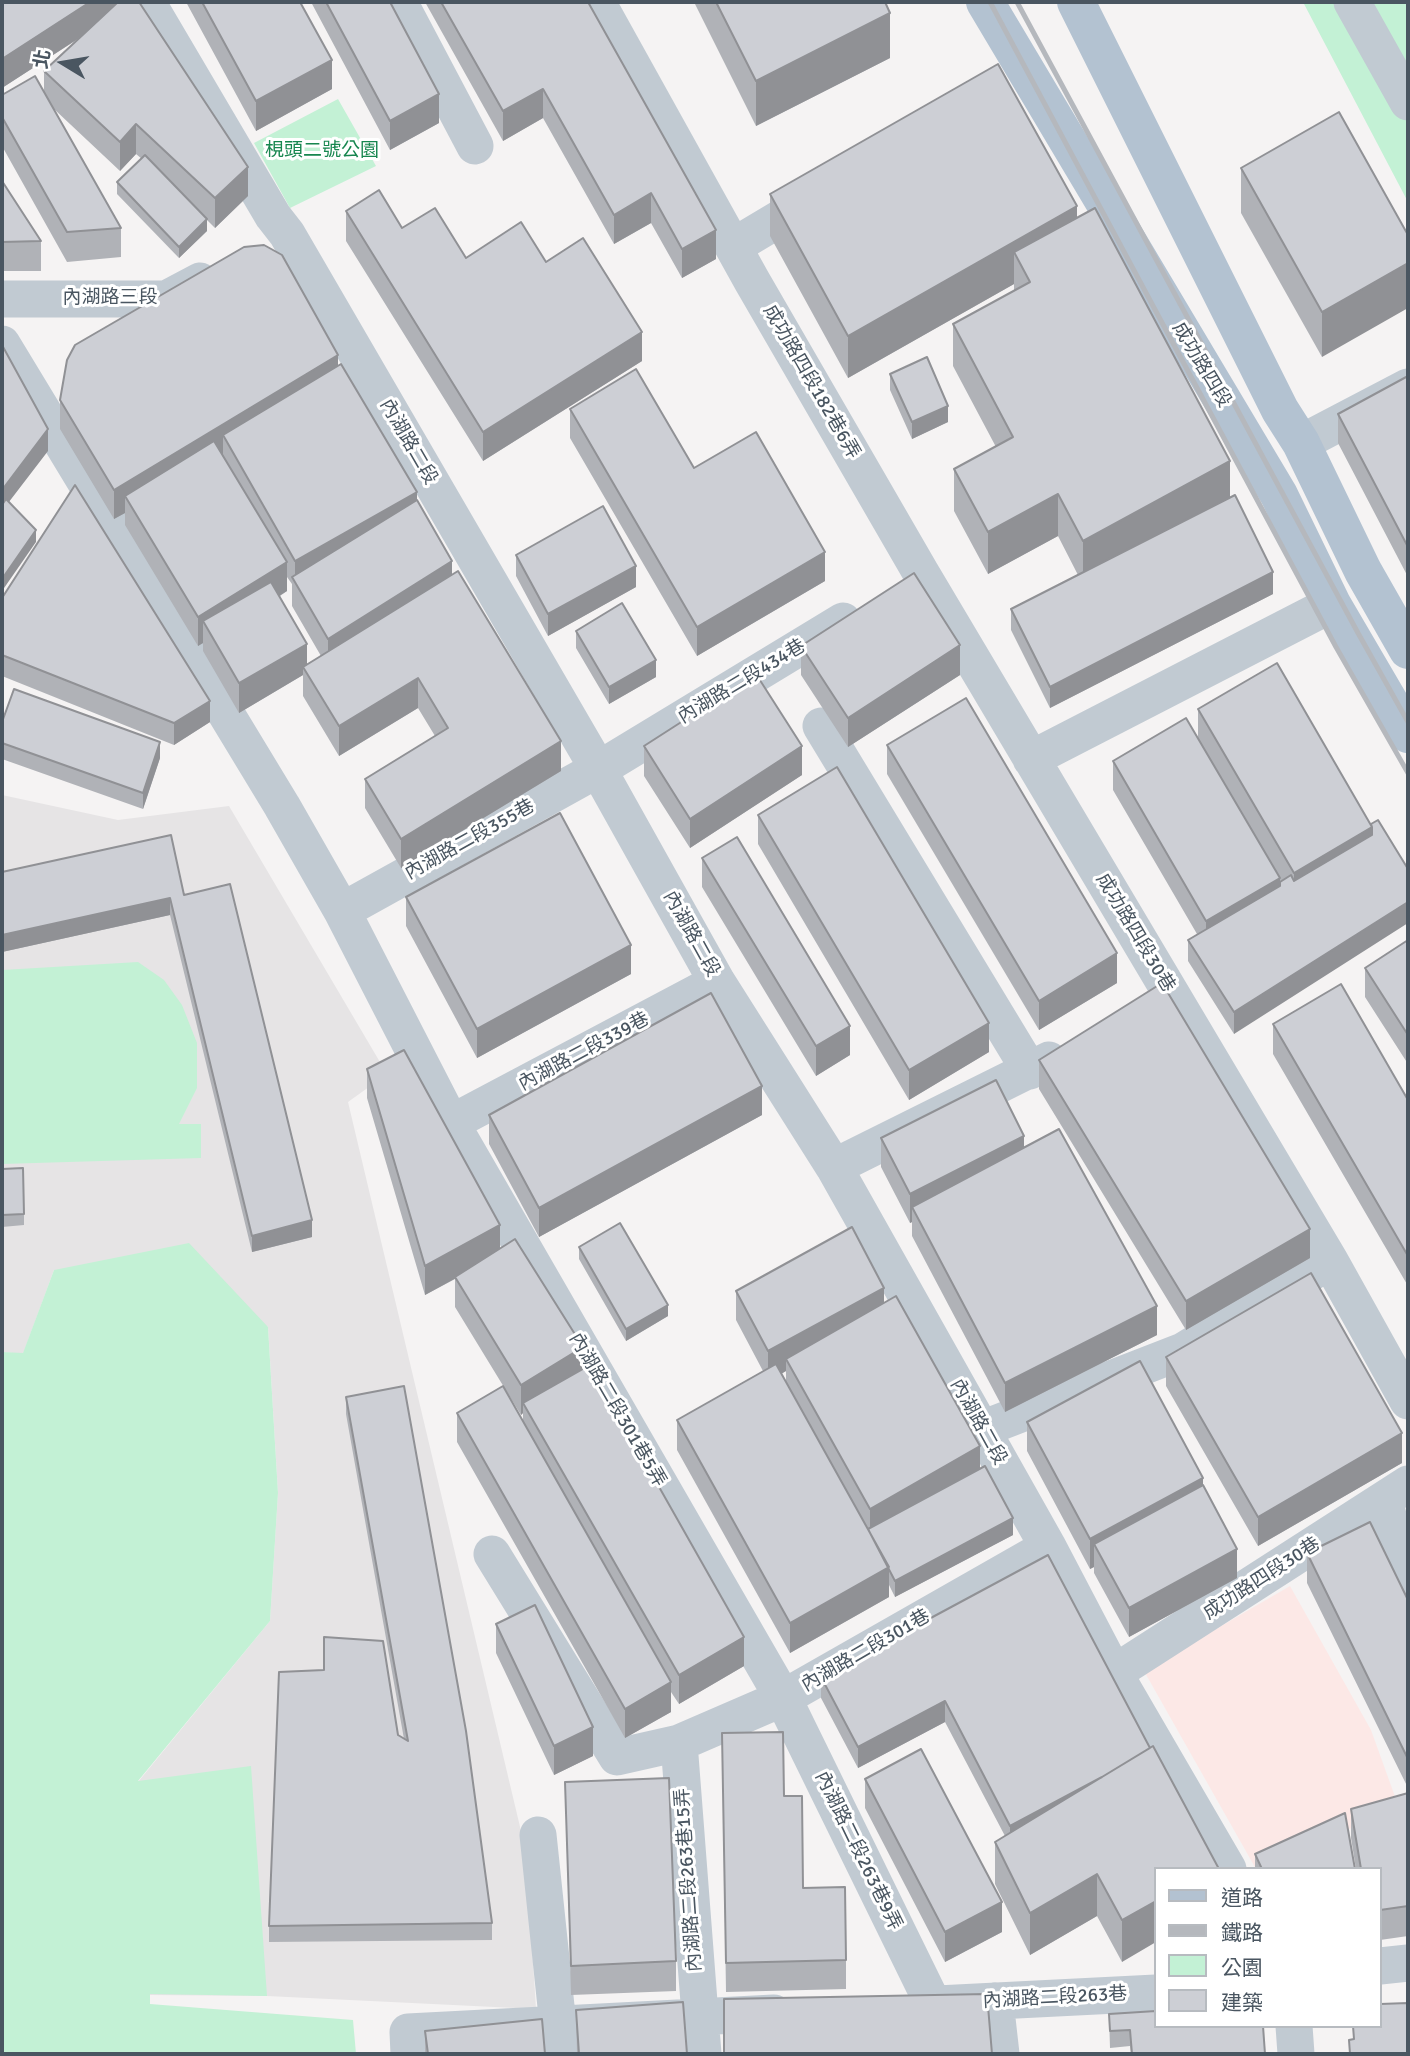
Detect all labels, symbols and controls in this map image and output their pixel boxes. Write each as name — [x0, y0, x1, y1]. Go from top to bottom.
north arrow — [28, 28, 98, 98]
text: 北 — [29, 47, 56, 71]
park label: 梘頭二號公園 — [265, 140, 379, 162]
street label: 內湖路三段 — [63, 287, 157, 309]
street label: 成功路四段182巷6弄 — [758, 301, 864, 463]
street label: 成功路四段 — [1167, 318, 1235, 412]
street label: 內湖路二段 — [374, 395, 442, 489]
street label: 內湖路二段434巷 — [674, 635, 810, 729]
street label: 內湖路二段355巷 — [401, 795, 539, 885]
street label: 成功路四段30巷 — [1091, 869, 1179, 997]
street label: 內湖路二段 — [658, 887, 724, 981]
street label: 內湖路二段339巷 — [515, 1008, 653, 1096]
street label: 內湖路二段301巷5弄 — [564, 1329, 670, 1491]
street label: 內湖路二段 — [945, 1375, 1011, 1469]
street label: 成功路四段30巷 — [1199, 1533, 1325, 1625]
street label: 內湖路二段301巷 — [798, 1605, 934, 1697]
street label: 內湖路二段263巷9弄 — [810, 1768, 906, 1934]
street label: 內湖路二段263巷15弄 — [671, 1787, 707, 1973]
legend — [1154, 1867, 1382, 2028]
text: 道路 — [1221, 1885, 1263, 1911]
text: 鐵路 — [1221, 1920, 1263, 1946]
text: 公園 — [1221, 1955, 1263, 1981]
street label: 內湖路二段263巷 — [982, 1983, 1128, 2013]
text: 建築 — [1221, 1990, 1263, 2016]

